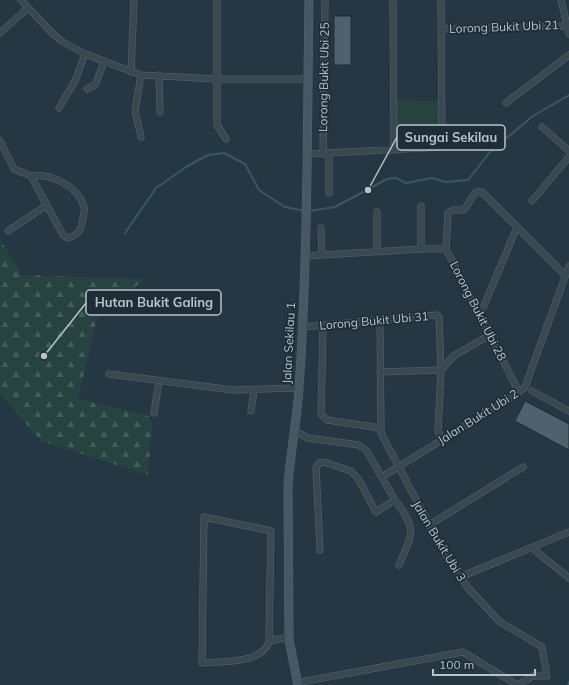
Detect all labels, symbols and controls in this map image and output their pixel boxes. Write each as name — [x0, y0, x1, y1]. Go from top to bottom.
street label: Lorong Bukit Ubi 21 — [449, 17, 559, 36]
street label: Lorong Bukit Ubi 25 — [315, 22, 332, 132]
callout: Sungai Sekilau — [397, 125, 505, 150]
text: Sungai Sekilau — [405, 129, 497, 145]
street label: Lorong Bukit Ubi 28 — [447, 259, 510, 363]
callout: Hutan Bukit Galing — [86, 290, 221, 315]
text: Hutan Bukit Galing — [95, 294, 213, 310]
street label: Jalan Sekilau 1 — [279, 302, 298, 384]
street label: Lorong Bukit Ubi 31 — [319, 308, 429, 333]
street label: Jalan Bukit Ubi 2 — [435, 386, 521, 447]
street label: Jalan Bukit Ubi 3 — [409, 497, 470, 584]
scale bar — [433, 651, 535, 677]
text: 100 m — [439, 657, 474, 672]

